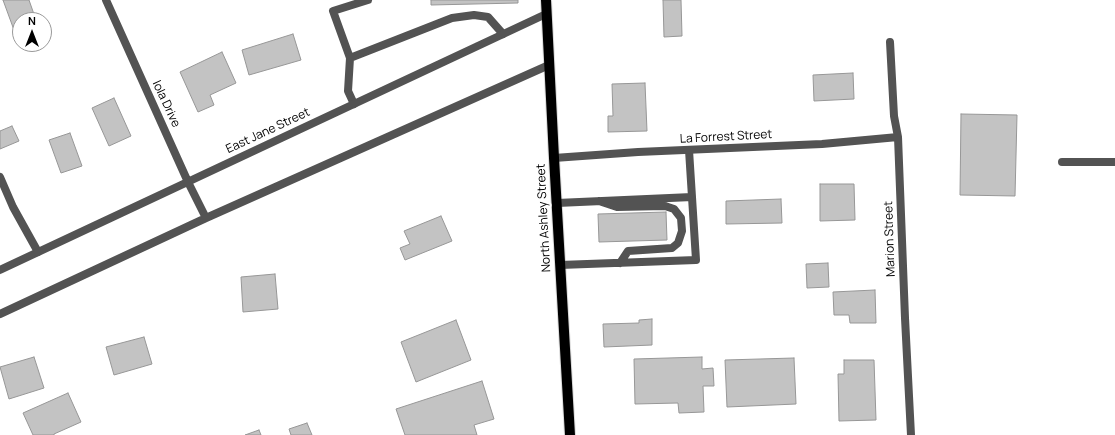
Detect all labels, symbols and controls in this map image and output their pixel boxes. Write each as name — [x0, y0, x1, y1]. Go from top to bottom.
north arrow — [12, 12, 52, 52]
text: N — [28, 13, 36, 28]
street label: Iola Drive — [149, 78, 183, 130]
street label: East Jane Street — [224, 105, 312, 157]
street label: La Forrest Street — [679, 127, 773, 147]
street label: North Ashley Street — [534, 163, 554, 273]
street label: Marion Street — [881, 201, 899, 277]

